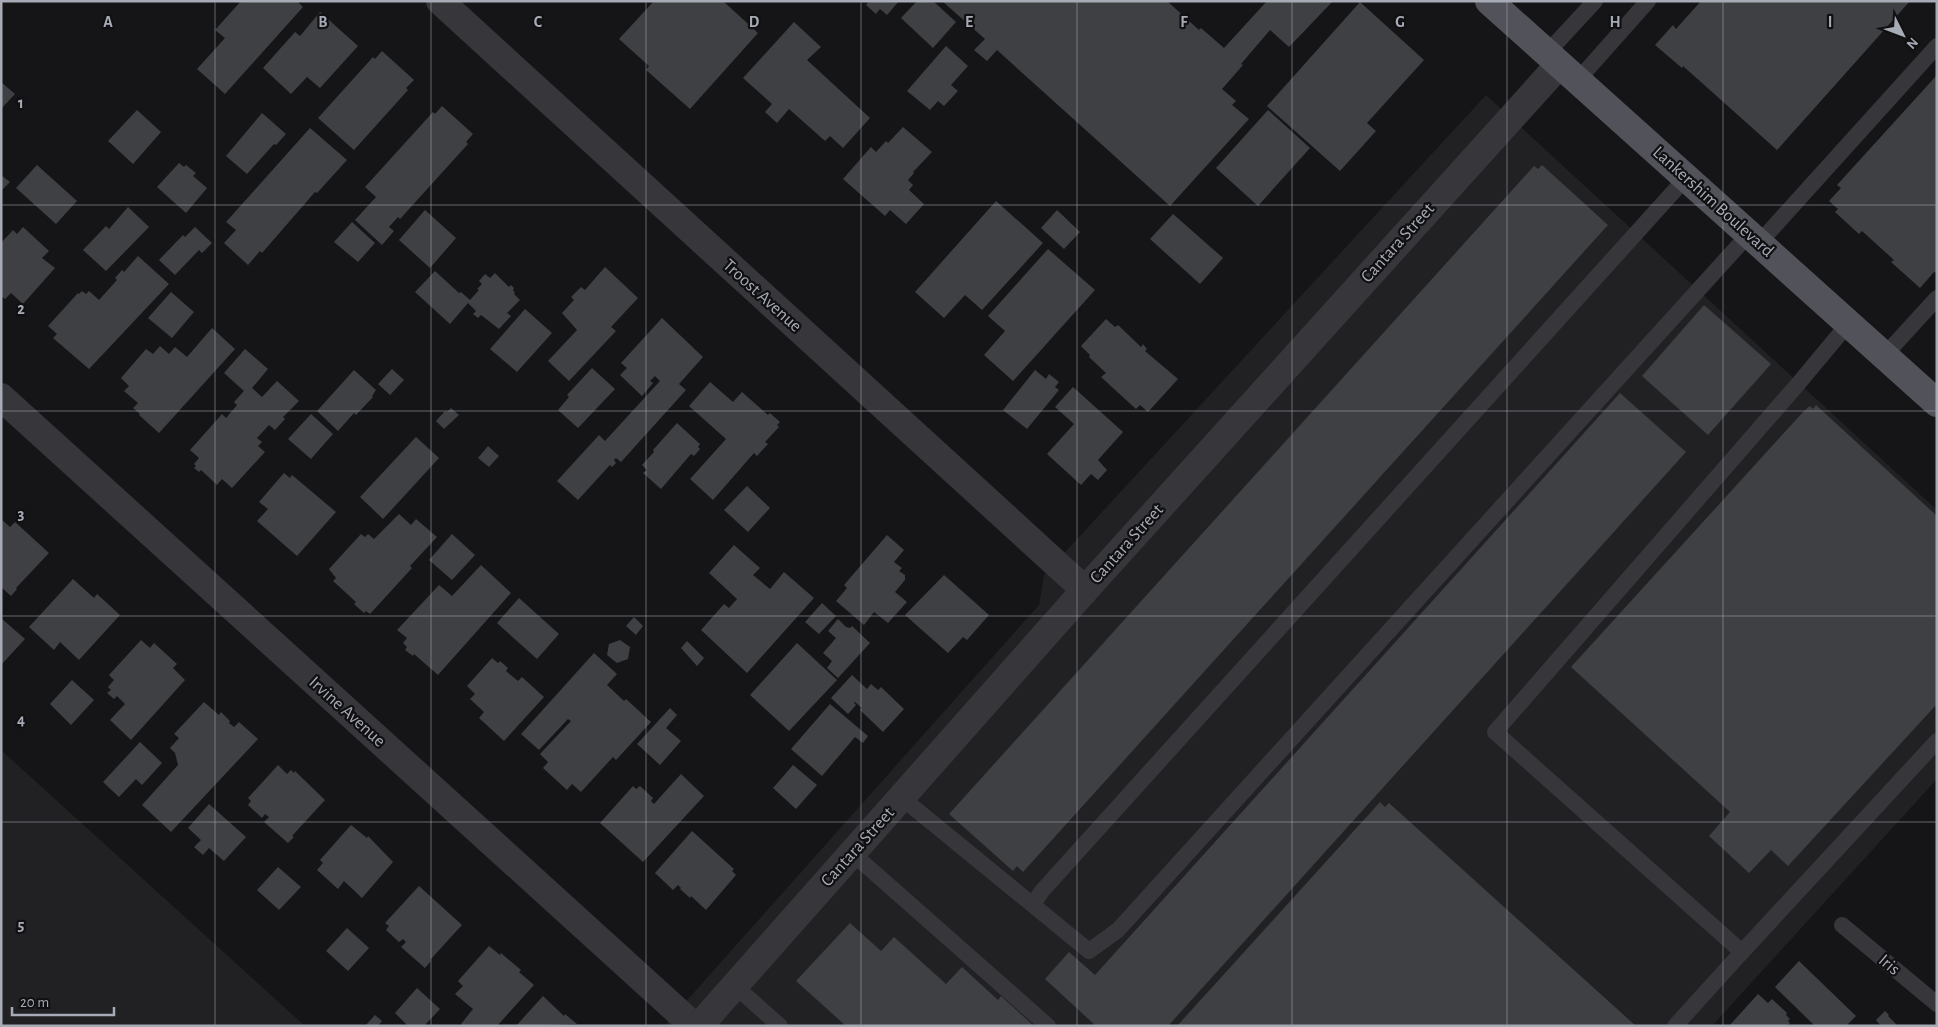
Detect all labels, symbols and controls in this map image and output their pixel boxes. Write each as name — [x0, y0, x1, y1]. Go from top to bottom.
north arrow — [1878, 10, 1928, 60]
text: A — [103, 14, 113, 30]
text: B — [318, 14, 328, 30]
text: C — [534, 14, 543, 30]
text: D — [749, 14, 760, 30]
text: E — [965, 14, 973, 30]
text: F — [1180, 14, 1188, 30]
text: G — [1395, 14, 1405, 30]
text: H — [1609, 14, 1621, 30]
text: I — [1828, 14, 1832, 30]
text: N — [1903, 35, 1920, 51]
text: 1 — [18, 95, 24, 111]
street label: Lankershim Boulevard — [1649, 143, 1777, 261]
street label: Cantara Street — [1358, 200, 1438, 286]
street label: Troost Avenue — [719, 256, 805, 336]
text: 2 — [17, 301, 25, 317]
street label: Cantara Street — [1087, 501, 1167, 587]
text: 3 — [18, 506, 25, 522]
street label: Irvine Avenue — [305, 673, 389, 751]
text: 4 — [17, 712, 25, 728]
street label: Cantara Street — [818, 804, 898, 890]
text: 5 — [18, 917, 25, 933]
street label: Iris — [1875, 951, 1903, 979]
scale bar — [12, 984, 115, 1016]
text: 20 m — [20, 995, 49, 1010]

